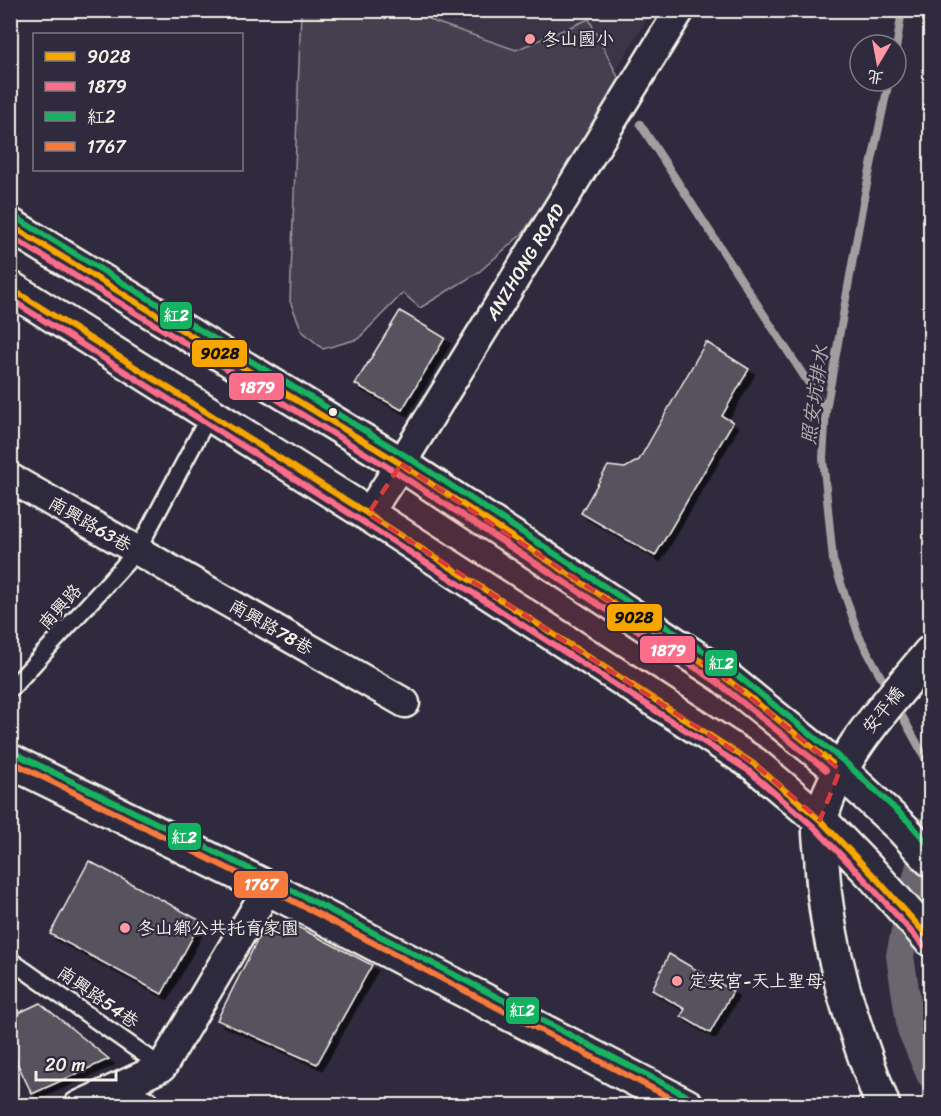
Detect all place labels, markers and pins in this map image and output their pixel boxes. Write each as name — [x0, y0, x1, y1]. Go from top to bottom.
place label: 冬山國小 — [542, 23, 614, 55]
marker: 冬山國小 — [523, 32, 537, 46]
unlabelled marker — [327, 406, 339, 418]
place label: 冬山鄉公共托育家園 — [137, 912, 299, 944]
marker: 冬山鄉公共托育家園 — [118, 921, 132, 935]
place label: 定安宮-天上聖母 — [689, 965, 823, 997]
marker: 定安宮-天上聖母 — [670, 974, 684, 988]

